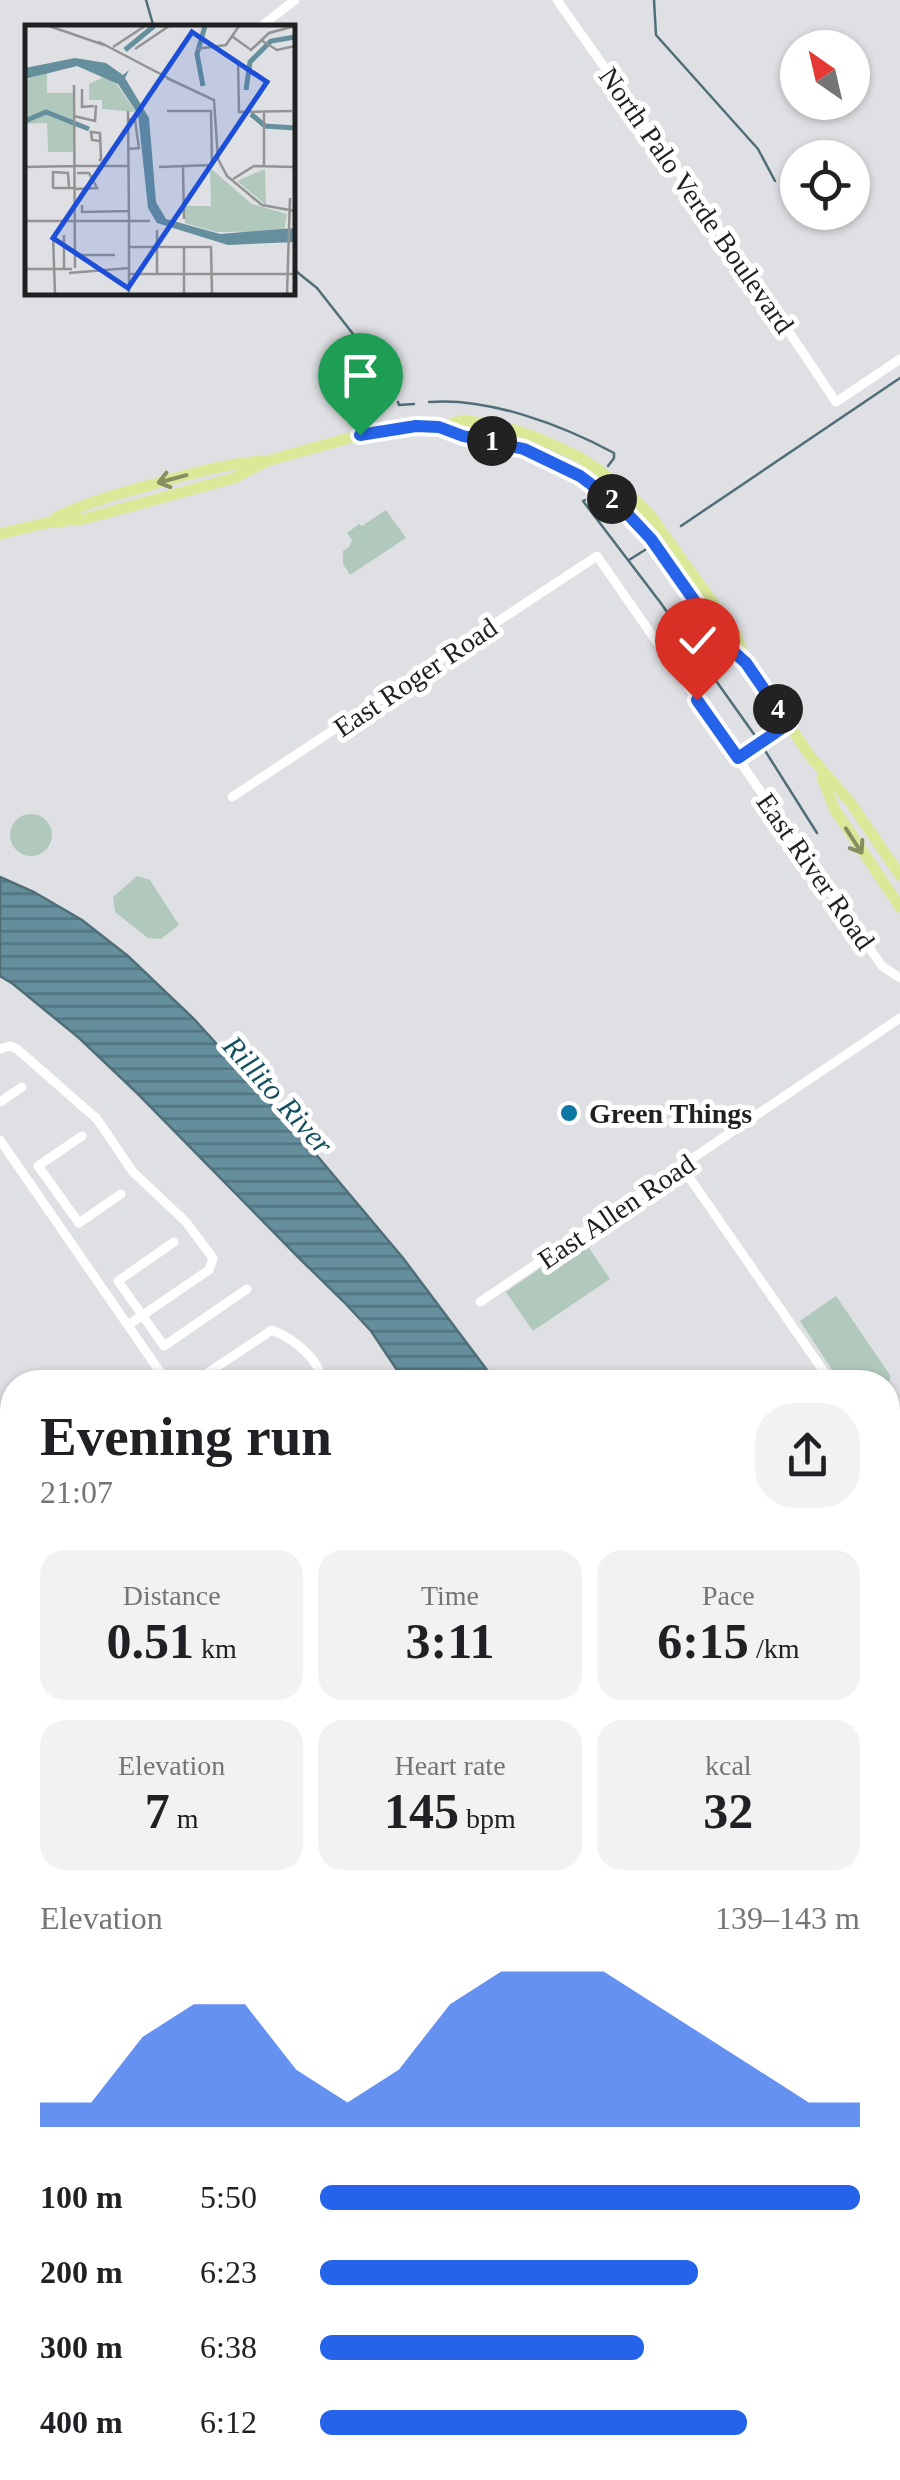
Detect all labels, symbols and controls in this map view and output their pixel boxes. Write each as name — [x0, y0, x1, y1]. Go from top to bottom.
inset map — [25, 25, 295, 295]
north arrow — [780, 30, 870, 120]
map controls — [780, 30, 870, 230]
street label: North Palo Verde Boulevard — [593, 61, 800, 339]
button: locate — [780, 140, 870, 230]
pin — [318, 333, 403, 436]
icon: arrive — [333, 348, 388, 403]
pin: 1 — [467, 416, 517, 466]
text: 1 — [485, 425, 499, 456]
one-way arrow — [157, 471, 188, 490]
pin: 2 — [587, 474, 637, 524]
text: 2 — [605, 483, 619, 514]
pin — [655, 598, 740, 701]
street label: East Roger Road — [328, 612, 503, 743]
icon: check — [670, 613, 725, 668]
pin: 4 — [753, 684, 803, 734]
text: 4 — [771, 693, 785, 724]
street label: East River Road — [750, 787, 881, 955]
one-way arrow — [844, 826, 865, 855]
water label: Rillito River — [216, 1028, 340, 1161]
place label: Green Things — [589, 1098, 752, 1129]
marker: Green Things — [558, 1102, 580, 1124]
street label: East Allen Road — [532, 1148, 700, 1275]
button: share — [755, 1403, 860, 1508]
text: Evening run — [40, 1406, 332, 1467]
text: 21:07 — [40, 1474, 113, 1510]
text: Distance — [123, 1580, 221, 1611]
text: Time — [421, 1580, 479, 1611]
text: Pace — [702, 1580, 755, 1611]
text: 0.51 — [107, 1613, 194, 1669]
text: 3:11 — [406, 1613, 494, 1669]
text: 6:15 — [657, 1613, 749, 1669]
text: km — [194, 1633, 237, 1664]
text: /km — [749, 1633, 799, 1664]
text: Elevation — [118, 1750, 225, 1781]
text: Heart rate — [394, 1750, 506, 1781]
text: kcal — [705, 1750, 752, 1781]
text: 7 — [145, 1783, 170, 1839]
text: 145 — [384, 1783, 459, 1839]
text: 32 — [703, 1783, 753, 1839]
text: m — [170, 1803, 199, 1834]
text: bpm — [459, 1803, 516, 1834]
text: Elevation — [40, 1900, 163, 1936]
text: 139–143 m — [715, 1900, 860, 1936]
text: 100 m — [40, 2179, 123, 2215]
text: 5:50 — [200, 2179, 257, 2215]
text: 200 m — [40, 2254, 123, 2290]
text: 6:23 — [200, 2254, 257, 2290]
text: 300 m — [40, 2329, 123, 2365]
text: 6:38 — [200, 2329, 257, 2365]
text: 400 m — [40, 2404, 123, 2440]
text: 6:12 — [200, 2404, 257, 2440]

